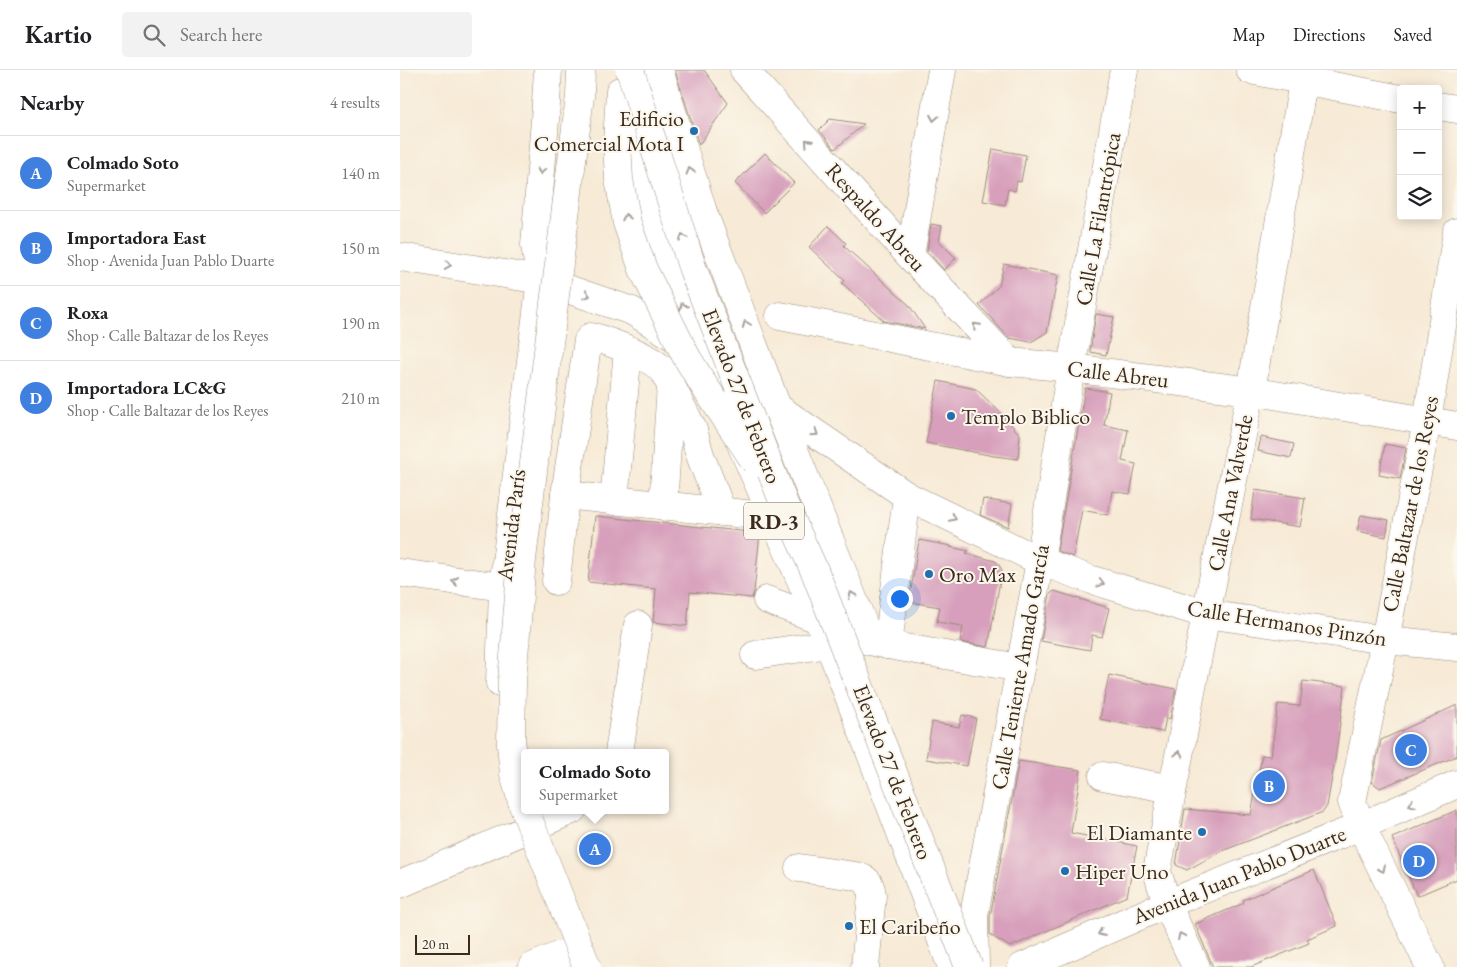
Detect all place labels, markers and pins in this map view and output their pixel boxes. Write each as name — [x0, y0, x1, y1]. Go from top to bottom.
place label: Edificio Comercial Mota I — [534, 104, 685, 158]
marker: Edificio Comercial Mota I — [688, 125, 700, 137]
place label: Templo Biblico — [961, 402, 1090, 431]
marker: Templo Biblico — [945, 410, 957, 422]
place label: Oro Max — [939, 560, 1017, 589]
marker: Oro Max — [923, 568, 935, 580]
pin: C — [1395, 731, 1427, 769]
pin: B — [1253, 767, 1285, 805]
place label: El Diamante — [1086, 818, 1192, 847]
marker: El Diamante — [1196, 826, 1208, 838]
pin: A — [579, 830, 611, 868]
pin: D — [1403, 842, 1435, 880]
place label: Hiper Uno — [1075, 857, 1169, 886]
marker: Hiper Uno — [1059, 865, 1071, 877]
place label: El Caribeño — [859, 912, 961, 941]
marker: El Caribeño — [843, 920, 855, 932]

